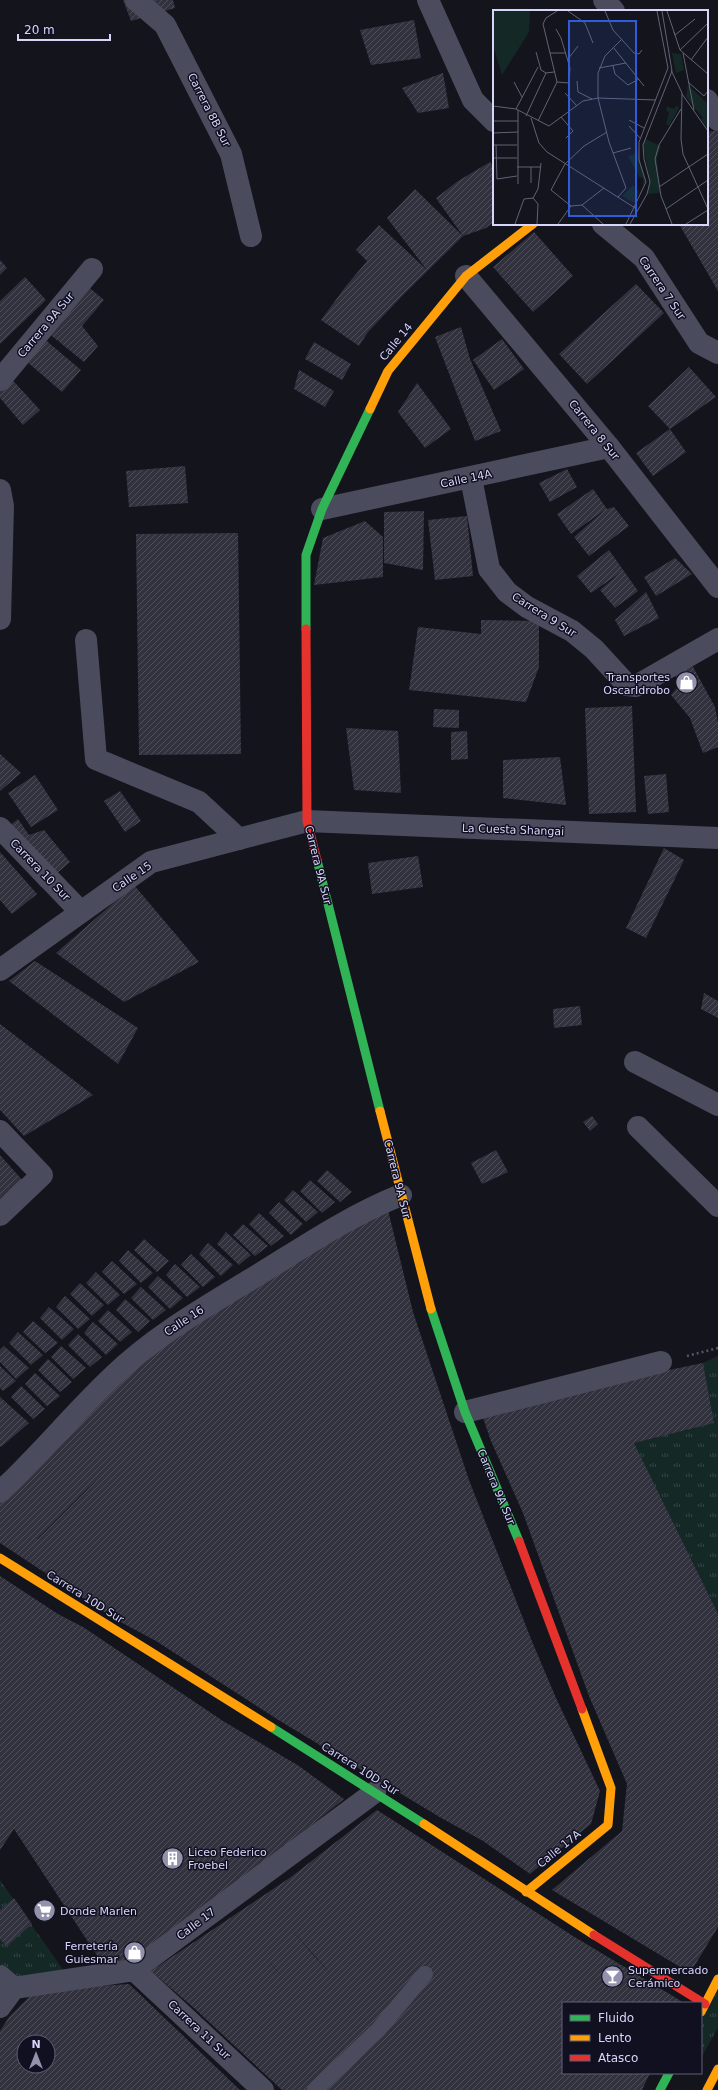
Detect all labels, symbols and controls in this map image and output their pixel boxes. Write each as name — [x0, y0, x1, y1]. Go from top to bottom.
inset map — [493, 10, 708, 225]
scale bar — [18, 16, 110, 42]
text: 20 m — [24, 23, 55, 37]
street label: Carrera 8B Sur — [185, 71, 233, 149]
street label: Carrera 7 Sur — [636, 254, 688, 323]
street label: Carrera 9A Sur — [15, 289, 77, 360]
street label: Calle 14 — [377, 321, 415, 363]
street label: Carrera 8 Sur — [566, 397, 622, 463]
street label: Calle 14A — [439, 467, 493, 491]
street label: Carrera 9 Sur — [509, 590, 579, 640]
shop icon: Transportes OscarIdrobo — [673, 670, 699, 696]
place label: Transportes OscarIdrobo — [603, 671, 670, 697]
street label: La Cuesta Shangai — [462, 822, 564, 838]
street label: Carrera 9A Sur — [302, 824, 334, 906]
street label: Carrera 10 Sur — [7, 837, 73, 904]
street label: Calle 15 — [110, 859, 154, 895]
street label: Carrera 9A Sur — [381, 1138, 413, 1220]
street label: Calle 16 — [162, 1303, 206, 1339]
street label: Carrera 9A Sur — [474, 1447, 518, 1527]
street label: Carrera 10D Sur — [44, 1568, 127, 1626]
street label: Carrera 10D Sur — [319, 1740, 402, 1798]
street label: Calle 17A — [535, 1827, 584, 1871]
building icon: Liceo Federico Froebel — [159, 1845, 185, 1871]
place label: Liceo Federico Froebel — [188, 1846, 267, 1872]
supermarket icon: Donde Marlen — [32, 1898, 58, 1924]
place label: Donde Marlen — [60, 1905, 137, 1918]
street label: Calle 17 — [174, 1905, 218, 1943]
shop icon: Ferretería Guiesmar — [121, 1939, 147, 1965]
place label: Ferretería Guiesmar — [65, 1940, 118, 1966]
bar icon: Supermercado Cerámico — [599, 1963, 625, 1989]
place label: Supermercado Cerámico — [628, 1964, 709, 1990]
street label: Carrera 11 Sur — [165, 1998, 233, 2063]
legend — [562, 2002, 702, 2074]
text: Fluido — [598, 2011, 634, 2025]
text: Lento — [598, 2031, 632, 2045]
north arrow — [16, 2034, 56, 2074]
text: N — [31, 2038, 41, 2051]
text: Atasco — [598, 2051, 638, 2065]

